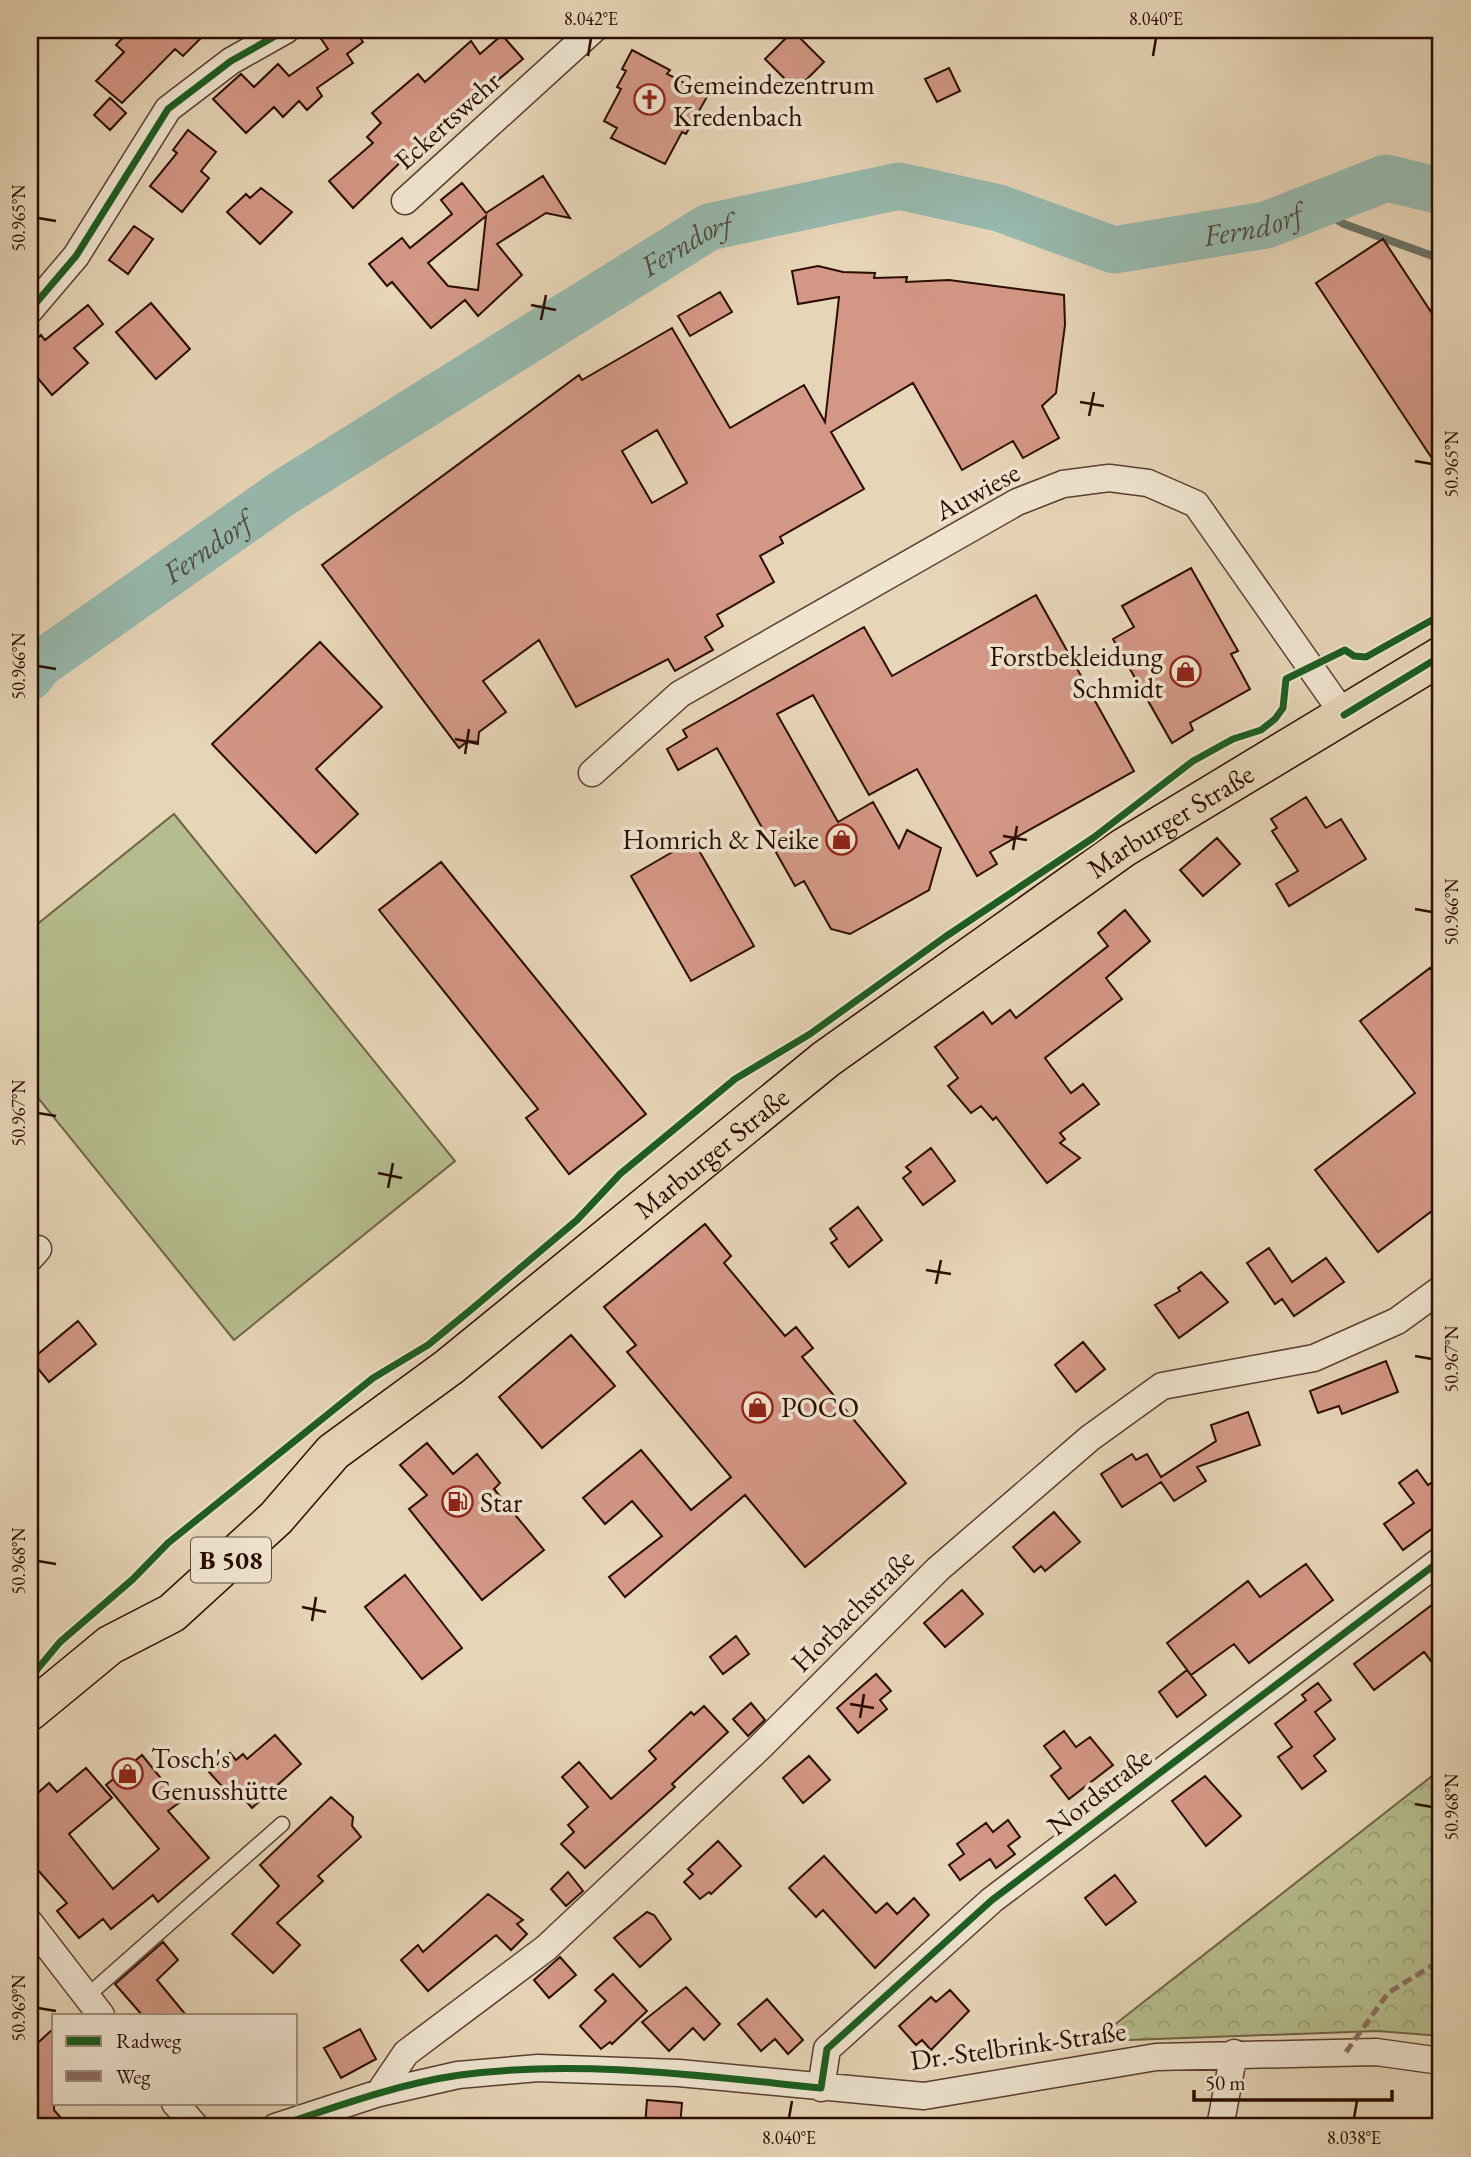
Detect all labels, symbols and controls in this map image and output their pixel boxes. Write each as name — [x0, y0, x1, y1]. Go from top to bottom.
text: 8.042°E — [564, 7, 618, 30]
text: 8.040°E — [1129, 7, 1183, 30]
street label: Eckertswehr — [386, 62, 508, 177]
place label: Gemeindezentrum Kredenbach — [673, 66, 875, 134]
church icon: Gemeindezentrum Kredenbach — [633, 83, 667, 117]
text: 50.965°N — [7, 184, 30, 251]
water label: Ferndorf — [1199, 191, 1314, 255]
water label: Ferndorf — [632, 202, 741, 285]
text: 50.965°N — [1440, 430, 1463, 497]
street label: Auwiese — [927, 454, 1026, 529]
water label: Ferndorf — [153, 498, 264, 592]
text: 50.966°N — [7, 632, 30, 699]
place label: Forstbekleidung Schmidt — [990, 638, 1164, 706]
shop icon: Forstbekleidung Schmidt — [1169, 655, 1203, 689]
street label: Marburger Straße — [1080, 755, 1260, 886]
place label: Homrich & Neike — [622, 821, 819, 857]
shop icon: Homrich & Neike — [825, 822, 859, 856]
text: 50.966°N — [1440, 878, 1463, 945]
text: 50.967°N — [7, 1079, 30, 1146]
street label: Marburger Straße — [627, 1079, 796, 1227]
text: 50.967°N — [1440, 1325, 1463, 1392]
place label: POCO — [781, 1389, 859, 1425]
shop icon: POCO — [741, 1390, 775, 1424]
place label: Star — [480, 1484, 523, 1520]
fuel station icon: Star — [440, 1485, 474, 1519]
text: 50.968°N — [7, 1527, 30, 1594]
road number: B 508 — [191, 1538, 271, 1582]
street label: Horbachstraße — [783, 1541, 921, 1679]
street label: Nordstraße — [1039, 1739, 1159, 1843]
place label: Tosch's Genusshütte — [151, 1740, 288, 1808]
shop icon: Tosch's Genusshütte — [111, 1757, 145, 1791]
text: 50.968°N — [1440, 1773, 1463, 1840]
text: 50.969°N — [7, 1974, 30, 2041]
street label: Dr.-Stelbrink-Straße — [908, 2012, 1128, 2078]
legend — [52, 2014, 298, 2104]
text: Radweg — [116, 2027, 182, 2054]
scale bar — [1194, 2059, 1392, 2103]
text: Weg — [116, 2063, 151, 2090]
text: 50 m — [1205, 2069, 1246, 2096]
text: 8.040°E — [762, 2126, 816, 2149]
text: 8.038°E — [1327, 2126, 1381, 2149]

